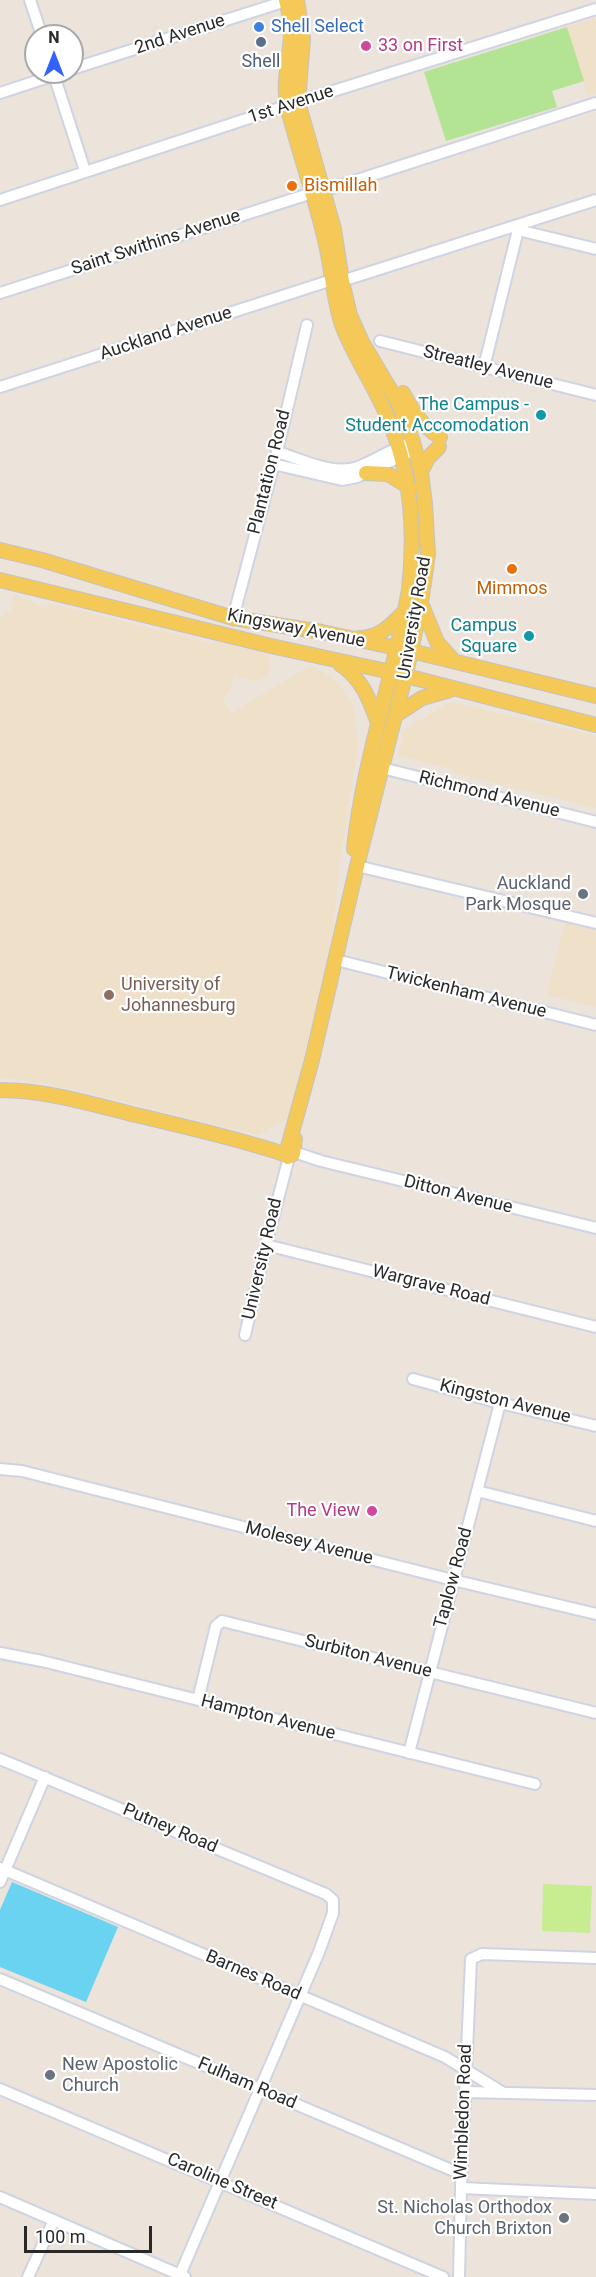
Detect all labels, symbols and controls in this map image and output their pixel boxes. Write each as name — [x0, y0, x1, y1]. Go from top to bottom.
street label: 2nd Avenue — [132, 10, 228, 60]
place label: Shell Select — [271, 16, 364, 38]
marker: Shell Select — [252, 20, 266, 34]
north arrow — [24, 24, 84, 84]
text: N — [48, 28, 60, 47]
marker: Shell — [254, 35, 268, 49]
place label: 33 on First — [378, 35, 463, 57]
marker: 33 on First — [359, 39, 373, 53]
place label: Shell — [242, 51, 280, 73]
street label: 1st Avenue — [246, 81, 336, 129]
place label: Bismillah — [304, 175, 378, 197]
marker: Bismillah — [285, 179, 299, 193]
street label: Saint Swithins Avenue — [69, 205, 243, 281]
street label: Auckland Avenue — [97, 302, 235, 366]
street label: Streatley Avenue — [421, 341, 555, 395]
place label: The Campus - Student Accomodation — [345, 394, 529, 436]
street label: Plantation Road — [244, 408, 296, 536]
marker: The Campus - Student Accomodation — [534, 408, 548, 422]
street label: University Road — [394, 555, 436, 681]
marker: Mimmos — [505, 562, 519, 576]
place label: Mimmos — [476, 578, 548, 600]
street label: Kingsway Avenue — [225, 605, 367, 653]
place label: Campus Square — [450, 615, 517, 658]
marker: Campus Square — [522, 629, 536, 643]
street label: Richmond Avenue — [416, 767, 562, 823]
place label: Auckland Park Mosque — [465, 873, 571, 916]
marker: Auckland Park Mosque — [576, 887, 590, 901]
street label: Twickenham Avenue — [383, 963, 549, 1023]
place label: University of Johannesburg — [121, 974, 236, 1016]
marker: University of Johannesburg — [102, 988, 116, 1002]
street label: Ditton Avenue — [401, 1171, 515, 1219]
street label: University Road — [239, 1196, 287, 1322]
street label: Wargrave Road — [370, 1261, 492, 1311]
street label: Kingston Avenue — [437, 1375, 573, 1429]
place label: The View — [286, 1500, 360, 1522]
marker: The View — [365, 1504, 379, 1518]
street label: Molesey Avenue — [243, 1518, 375, 1570]
street label: Taplow Road — [430, 1525, 478, 1631]
street label: Surbiton Avenue — [302, 1631, 434, 1683]
street label: Hampton Avenue — [199, 1691, 337, 1745]
street label: Putney Road — [119, 1799, 221, 1859]
street label: Barnes Road — [202, 1946, 304, 2006]
street label: Wimbledon Road — [451, 2044, 477, 2180]
street label: Fulham Road — [194, 2053, 300, 2115]
place label: New Apostolic Church — [62, 2054, 178, 2096]
marker: New Apostolic Church — [43, 2068, 57, 2082]
street label: Caroline Street — [164, 2149, 280, 2215]
place label: St. Nicholas Orthodox Church Brixton — [377, 2197, 552, 2240]
marker: St. Nicholas Orthodox Church Brixton — [557, 2211, 571, 2225]
scale bar — [27, 2214, 154, 2252]
text: 100 m — [35, 2226, 86, 2247]

